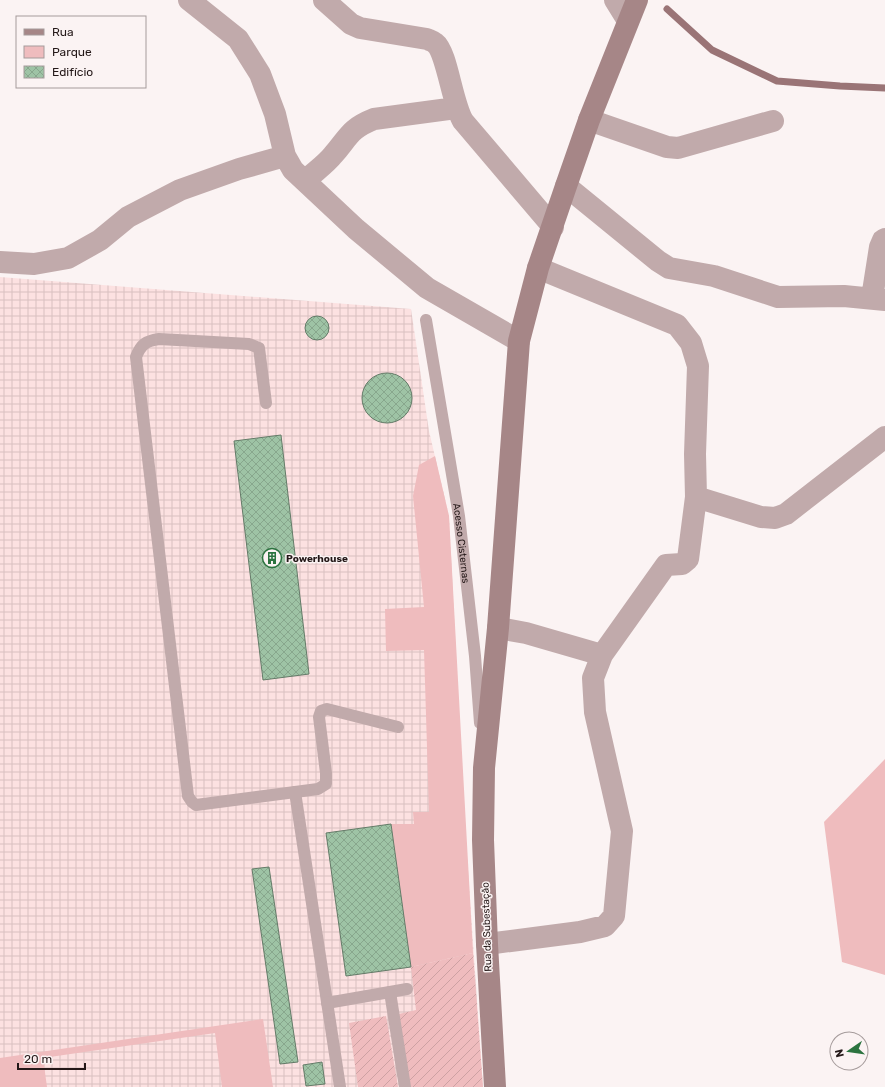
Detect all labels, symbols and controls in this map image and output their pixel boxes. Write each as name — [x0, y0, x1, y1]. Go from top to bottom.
legend — [16, 16, 146, 88]
text: Rua — [52, 25, 74, 39]
text: Parque — [52, 45, 92, 59]
text: Edifício — [52, 65, 93, 79]
street label: Acesso Cisternas — [450, 502, 472, 584]
building icon: Powerhouse — [261, 547, 283, 569]
place label: Powerhouse — [286, 553, 348, 565]
street label: Rua da Subestação — [479, 882, 495, 972]
north arrow — [829, 1031, 869, 1071]
scale bar — [18, 1045, 85, 1071]
text: N — [833, 1048, 847, 1058]
text: 20 m — [24, 1052, 52, 1066]

